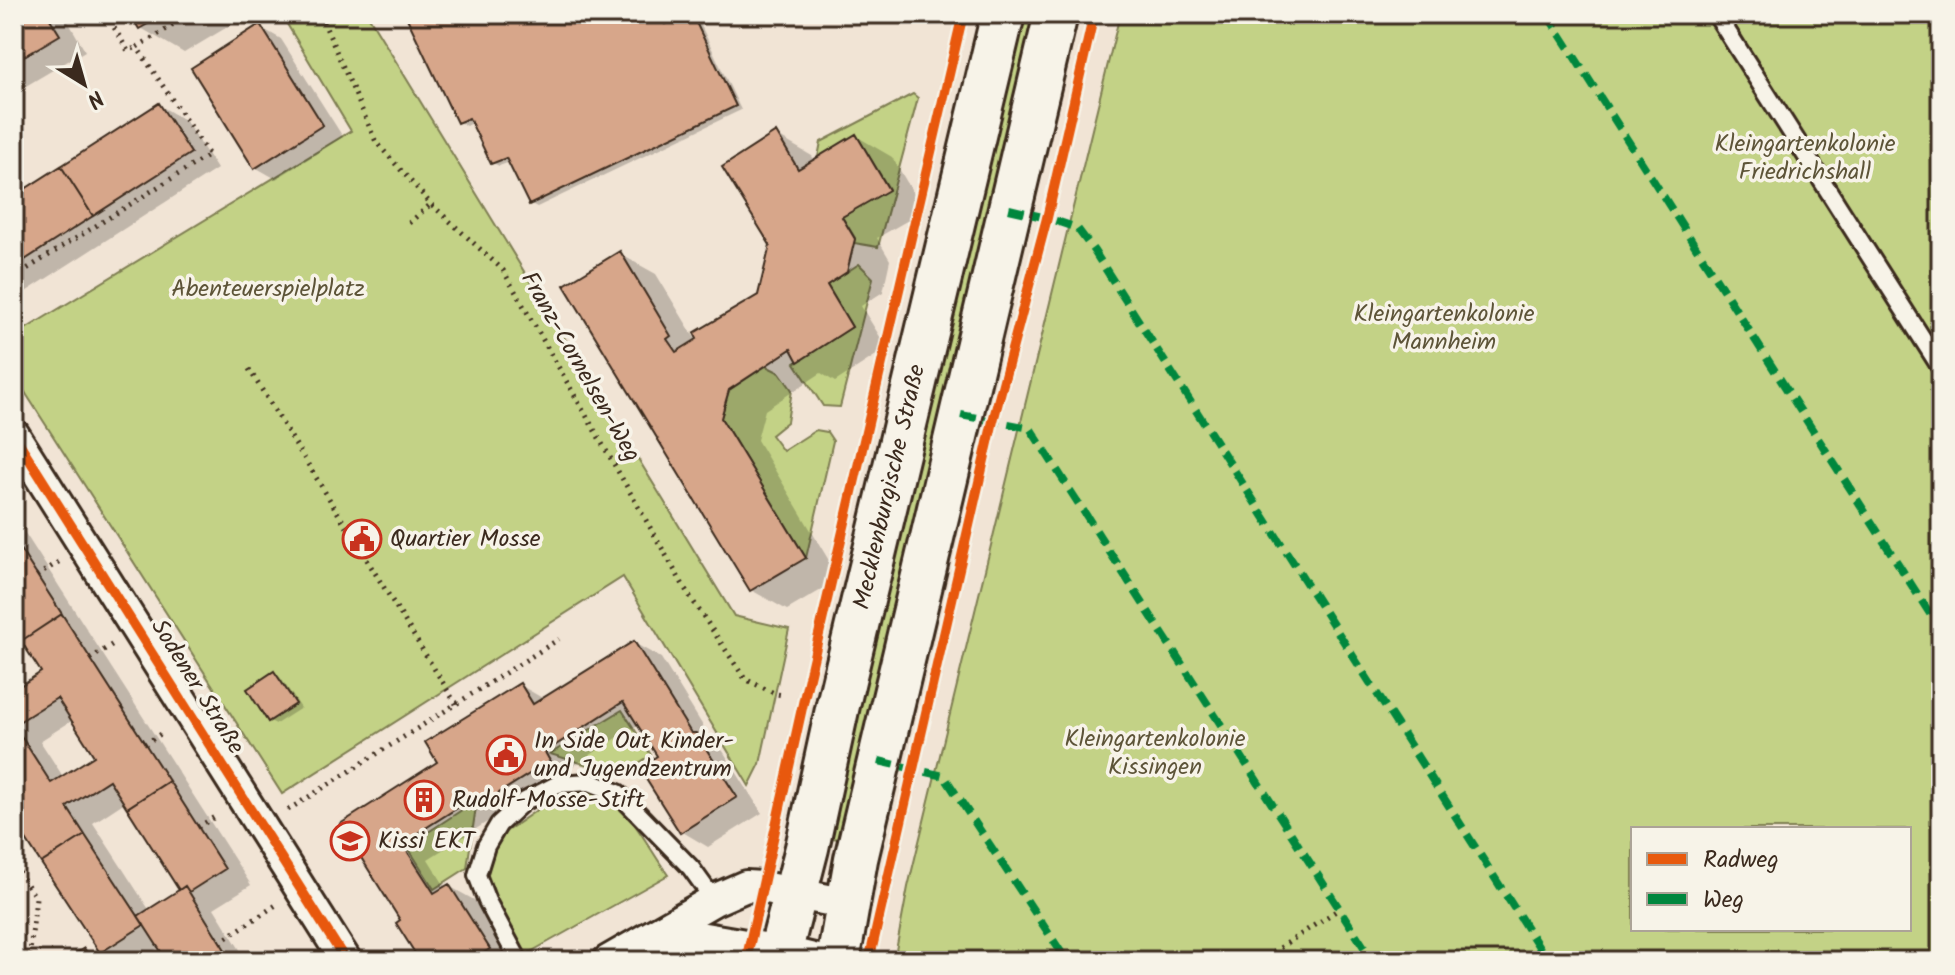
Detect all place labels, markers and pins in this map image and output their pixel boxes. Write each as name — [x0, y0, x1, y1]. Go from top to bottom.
public building icon: Quartier Mosse — [341, 518, 383, 560]
place label: Quartier Mosse — [390, 520, 541, 559]
place label: In Side Out Kinder- und Jugendzentrum — [534, 722, 734, 789]
public building icon: In Side Out Kinder- und Jugendzentrum — [485, 734, 527, 776]
building icon: Rudolf-Mosse-Stift — [403, 779, 445, 821]
place label: Rudolf-Mosse-Stift — [452, 781, 645, 820]
school or university icon: Kissi EKT — [329, 820, 371, 862]
place label: Kissi EKT — [378, 822, 477, 861]

